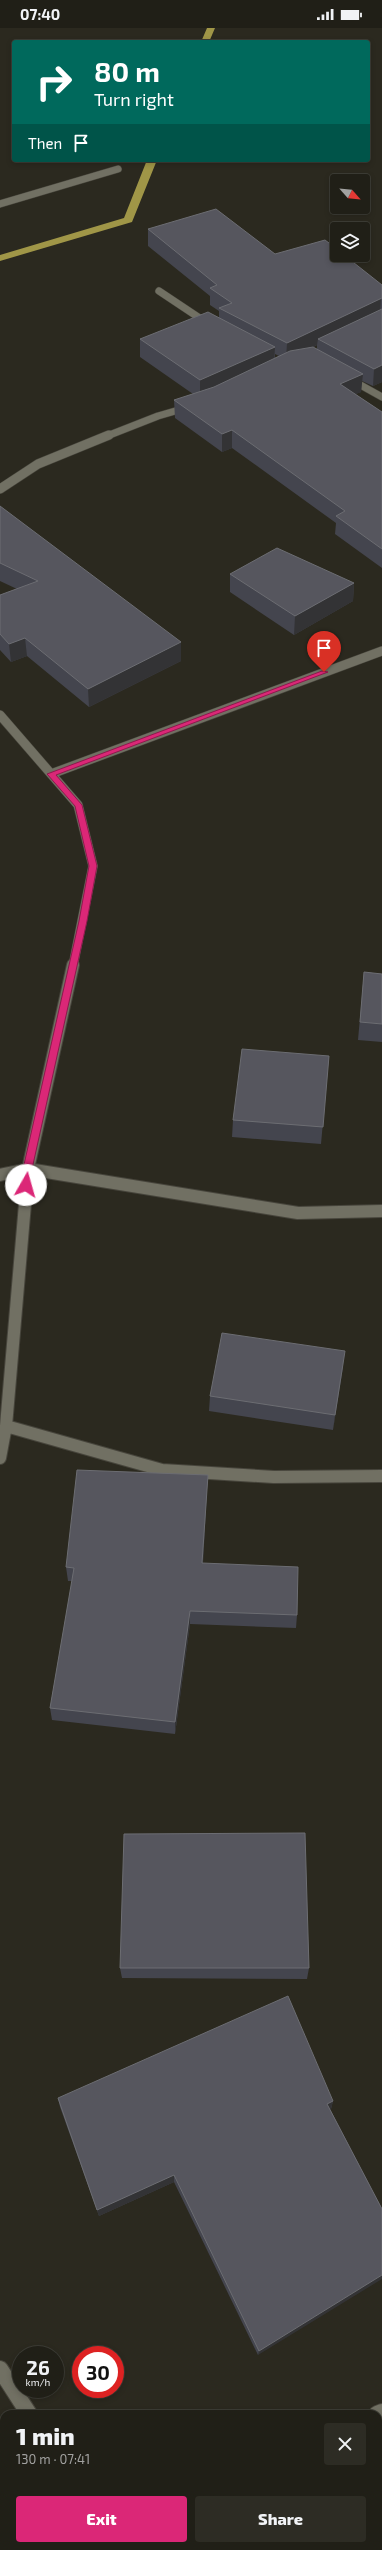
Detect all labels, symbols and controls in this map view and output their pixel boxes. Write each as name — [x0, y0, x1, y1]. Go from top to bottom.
text: 07:40 — [20, 5, 60, 23]
text: 80 m — [94, 54, 160, 88]
icon: right — [28, 56, 80, 108]
text: Turn right — [94, 88, 174, 110]
icon: arrive — [70, 132, 92, 154]
text: Then — [28, 134, 62, 152]
north arrow — [330, 174, 370, 214]
map controls — [330, 174, 370, 262]
button: layers — [330, 222, 370, 262]
pin — [307, 631, 341, 672]
icon: arrive — [313, 637, 335, 659]
position arrow — [5, 1164, 47, 1206]
speed limit sign: 30 — [72, 2346, 124, 2398]
text: 26 — [26, 2355, 50, 2379]
text: km/h — [26, 2376, 50, 2388]
text: 1 min — [16, 2421, 75, 2450]
button: close — [324, 2423, 366, 2465]
text: 130 m · 07:41 — [16, 2451, 90, 2467]
button: Exit — [16, 2496, 187, 2542]
button: Share — [195, 2496, 366, 2542]

